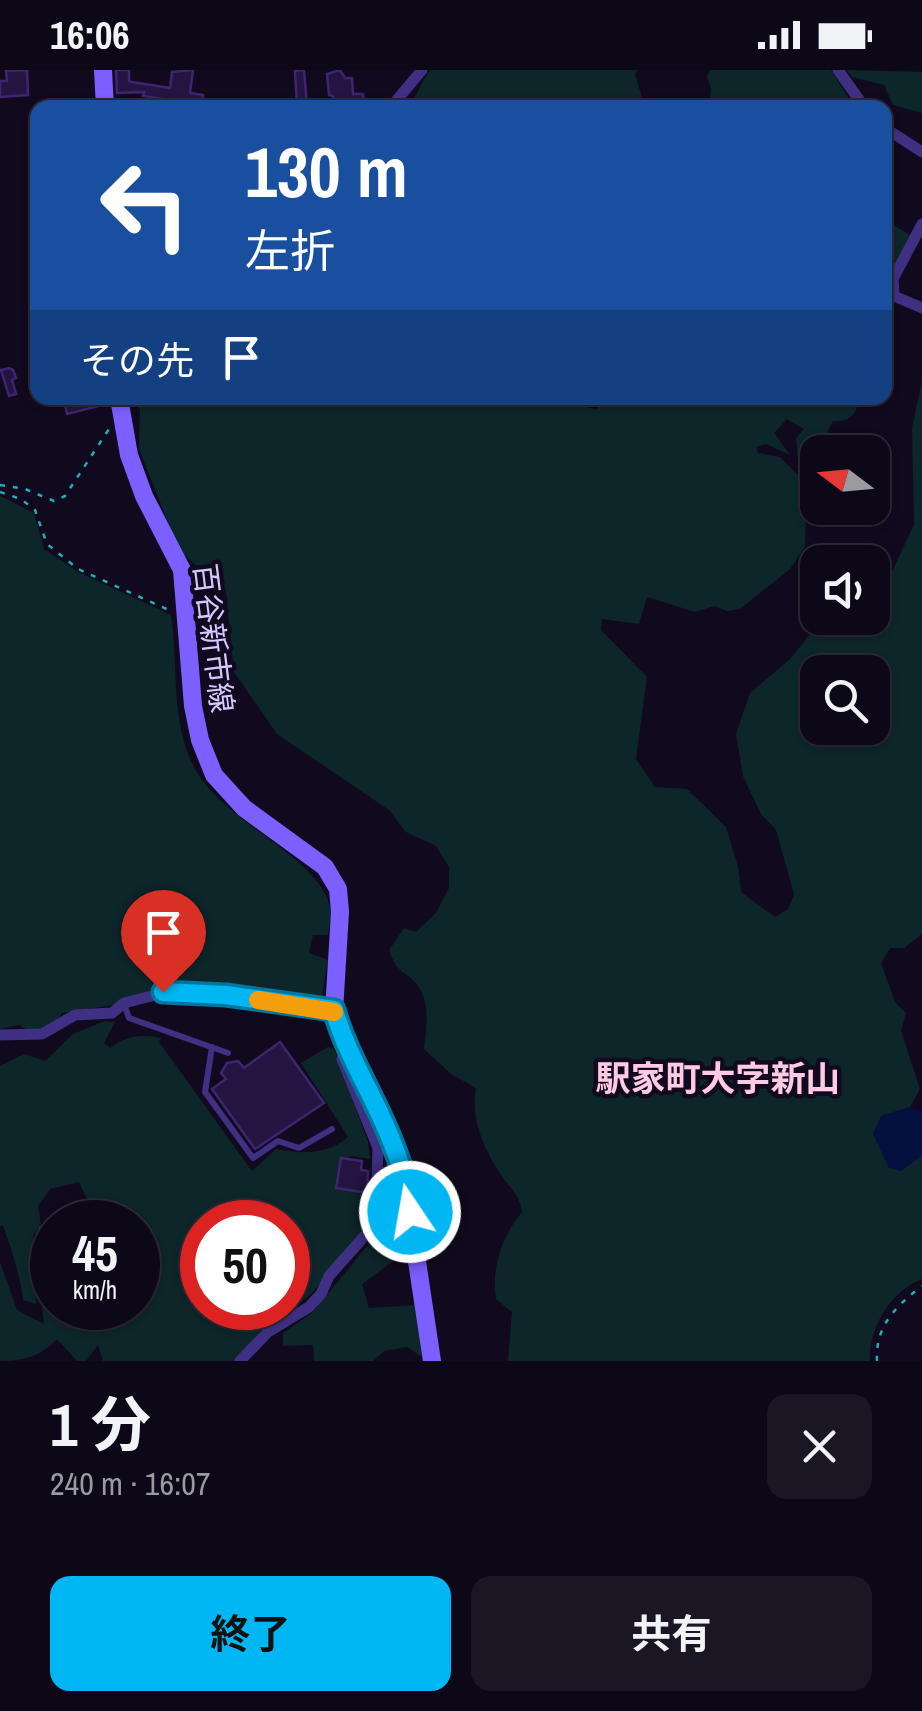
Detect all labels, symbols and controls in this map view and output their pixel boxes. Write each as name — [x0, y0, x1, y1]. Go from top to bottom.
text: 16:06 — [50, 10, 130, 61]
text: 130 m — [245, 125, 408, 219]
icon: left — [80, 140, 210, 270]
text: 左折 — [245, 220, 335, 281]
icon: arrive — [214, 330, 269, 385]
text: その先 — [80, 335, 194, 386]
north arrow — [800, 435, 890, 525]
map controls — [800, 435, 890, 745]
button: sound — [800, 545, 890, 635]
street label: 百谷新市線 — [185, 561, 243, 715]
button: search — [800, 655, 890, 745]
pin — [121, 890, 206, 993]
icon: arrive — [136, 905, 191, 960]
district label: 駅家町大字新山 — [595, 1055, 841, 1102]
position arrow — [358, 1160, 462, 1264]
speed limit sign: 50 — [180, 1200, 310, 1330]
text: 45 — [72, 1219, 118, 1287]
text: km/h — [73, 1273, 117, 1307]
text: 1 分 — [50, 1384, 151, 1465]
button: close — [767, 1394, 872, 1499]
text: 240 m · 16:07 — [50, 1462, 210, 1505]
button: 終了 — [50, 1576, 451, 1691]
button: 共有 — [471, 1576, 872, 1691]

